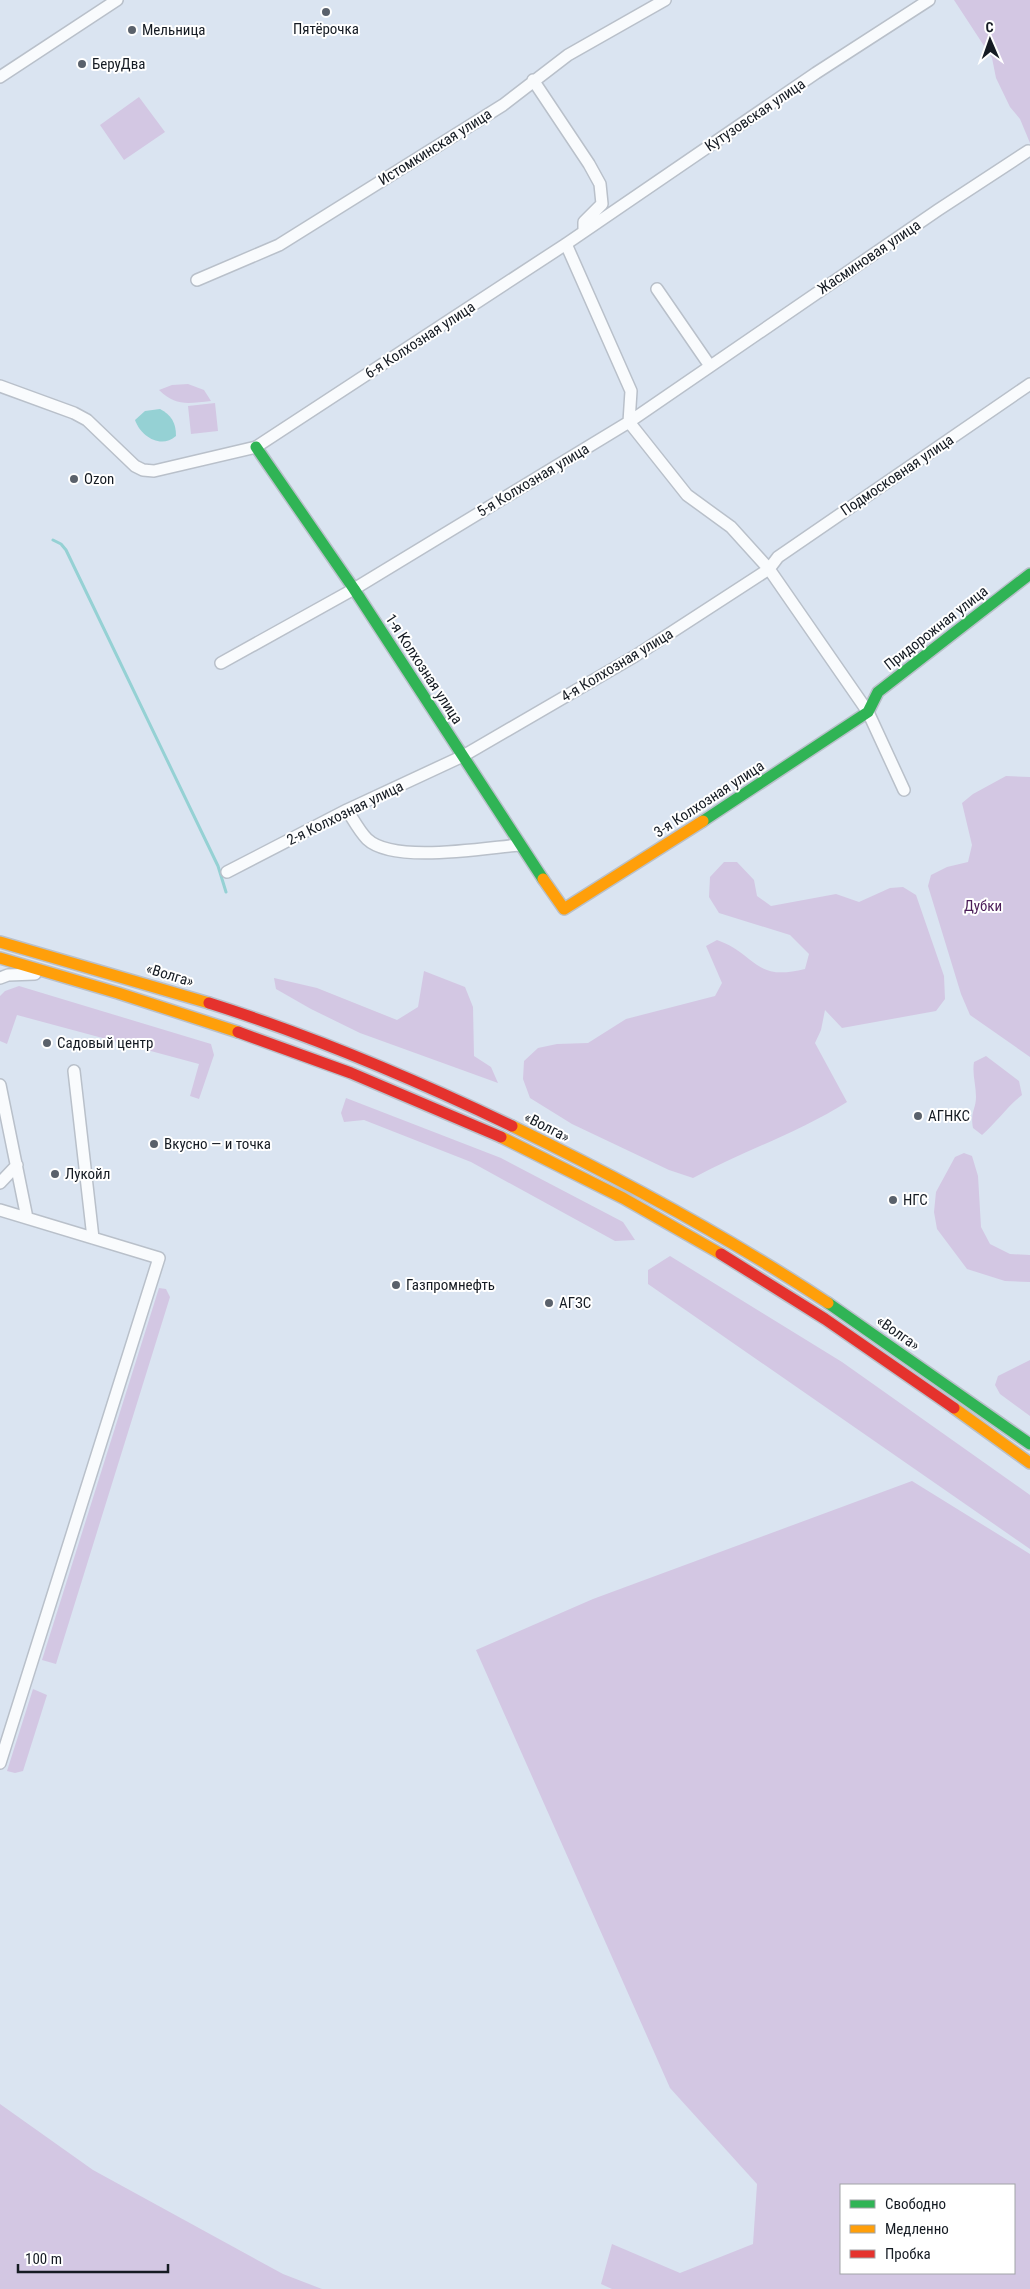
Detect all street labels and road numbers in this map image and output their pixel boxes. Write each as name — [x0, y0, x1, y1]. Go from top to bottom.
street label: Кутузовская улица — [701, 75, 809, 155]
street label: Истомкинская улица — [375, 105, 495, 189]
street label: Жасминовая улица — [814, 216, 924, 298]
street label: 6-я Колхозная улица — [362, 298, 478, 382]
street label: Подмосковная улица — [837, 431, 957, 519]
street label: 5-я Колхозная улица — [474, 439, 592, 521]
street label: Придорожная улица — [881, 582, 991, 674]
street label: 1-я Колхозная улица — [382, 611, 466, 727]
street label: 4-я Колхозная улица — [558, 624, 676, 706]
street label: 3-я Колхозная улица — [651, 757, 767, 841]
street label: 2-я Колхозная улица — [284, 777, 406, 849]
street label: «Волга» — [144, 959, 196, 991]
street label: «Волга» — [521, 1108, 573, 1146]
street label: «Волга» — [873, 1312, 923, 1354]

